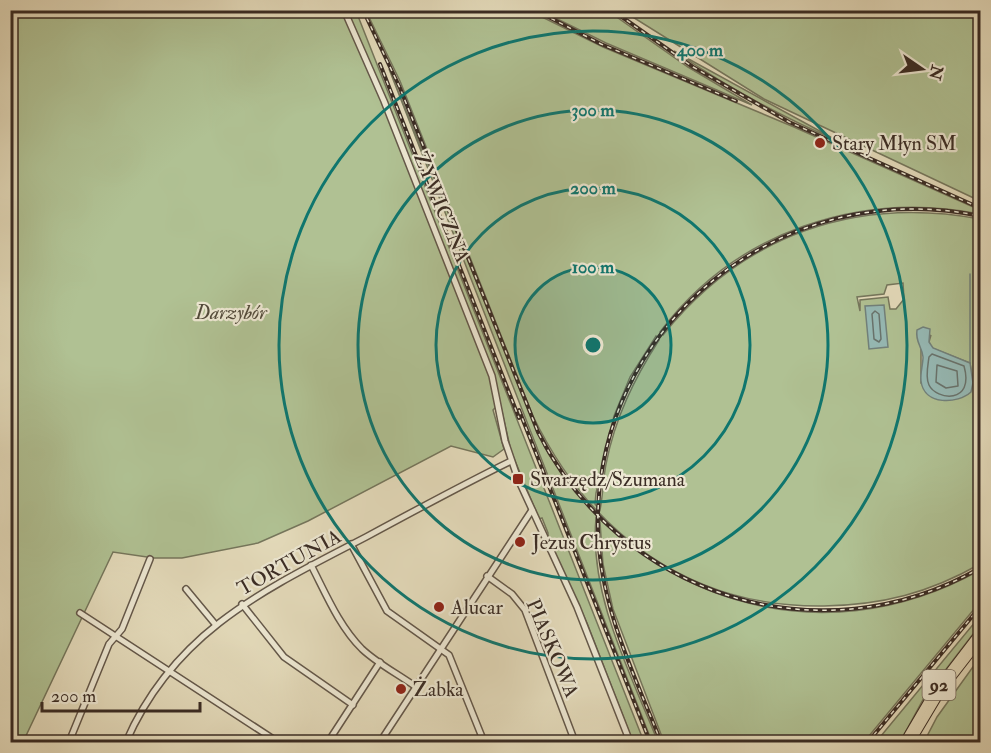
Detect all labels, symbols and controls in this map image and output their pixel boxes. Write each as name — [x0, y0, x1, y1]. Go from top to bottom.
text: 400 m — [676, 39, 724, 62]
north arrow — [892, 39, 952, 99]
text: N — [924, 62, 947, 82]
text: 300 m — [571, 99, 616, 122]
place label: Stary Młyn SM — [832, 131, 956, 156]
marker: Stary Młyn SM — [813, 136, 827, 150]
street label: ŻYWICZNA — [408, 148, 476, 267]
text: 200 m — [570, 177, 617, 200]
text: 100 m — [572, 256, 615, 279]
park label: Darzybór — [194, 300, 268, 325]
centre of rings — [583, 335, 603, 355]
place label: Swarzędz/Szumana — [530, 467, 686, 492]
marker: Swarzędz/Szumana — [511, 472, 525, 486]
street label: TORTUNIA — [233, 523, 346, 601]
place label: Jezus Chrystus — [531, 530, 651, 555]
marker: Jezus Chrystus — [513, 535, 527, 549]
place label: Alucar — [450, 595, 503, 620]
street label: PIASKOWA — [521, 595, 585, 701]
marker: Alucar — [432, 600, 446, 614]
road number: 92 — [922, 670, 956, 700]
scale bar — [42, 675, 200, 713]
place label: Żabka — [413, 676, 464, 702]
marker: Żabka — [394, 682, 408, 696]
text: 200 m — [51, 685, 96, 708]

